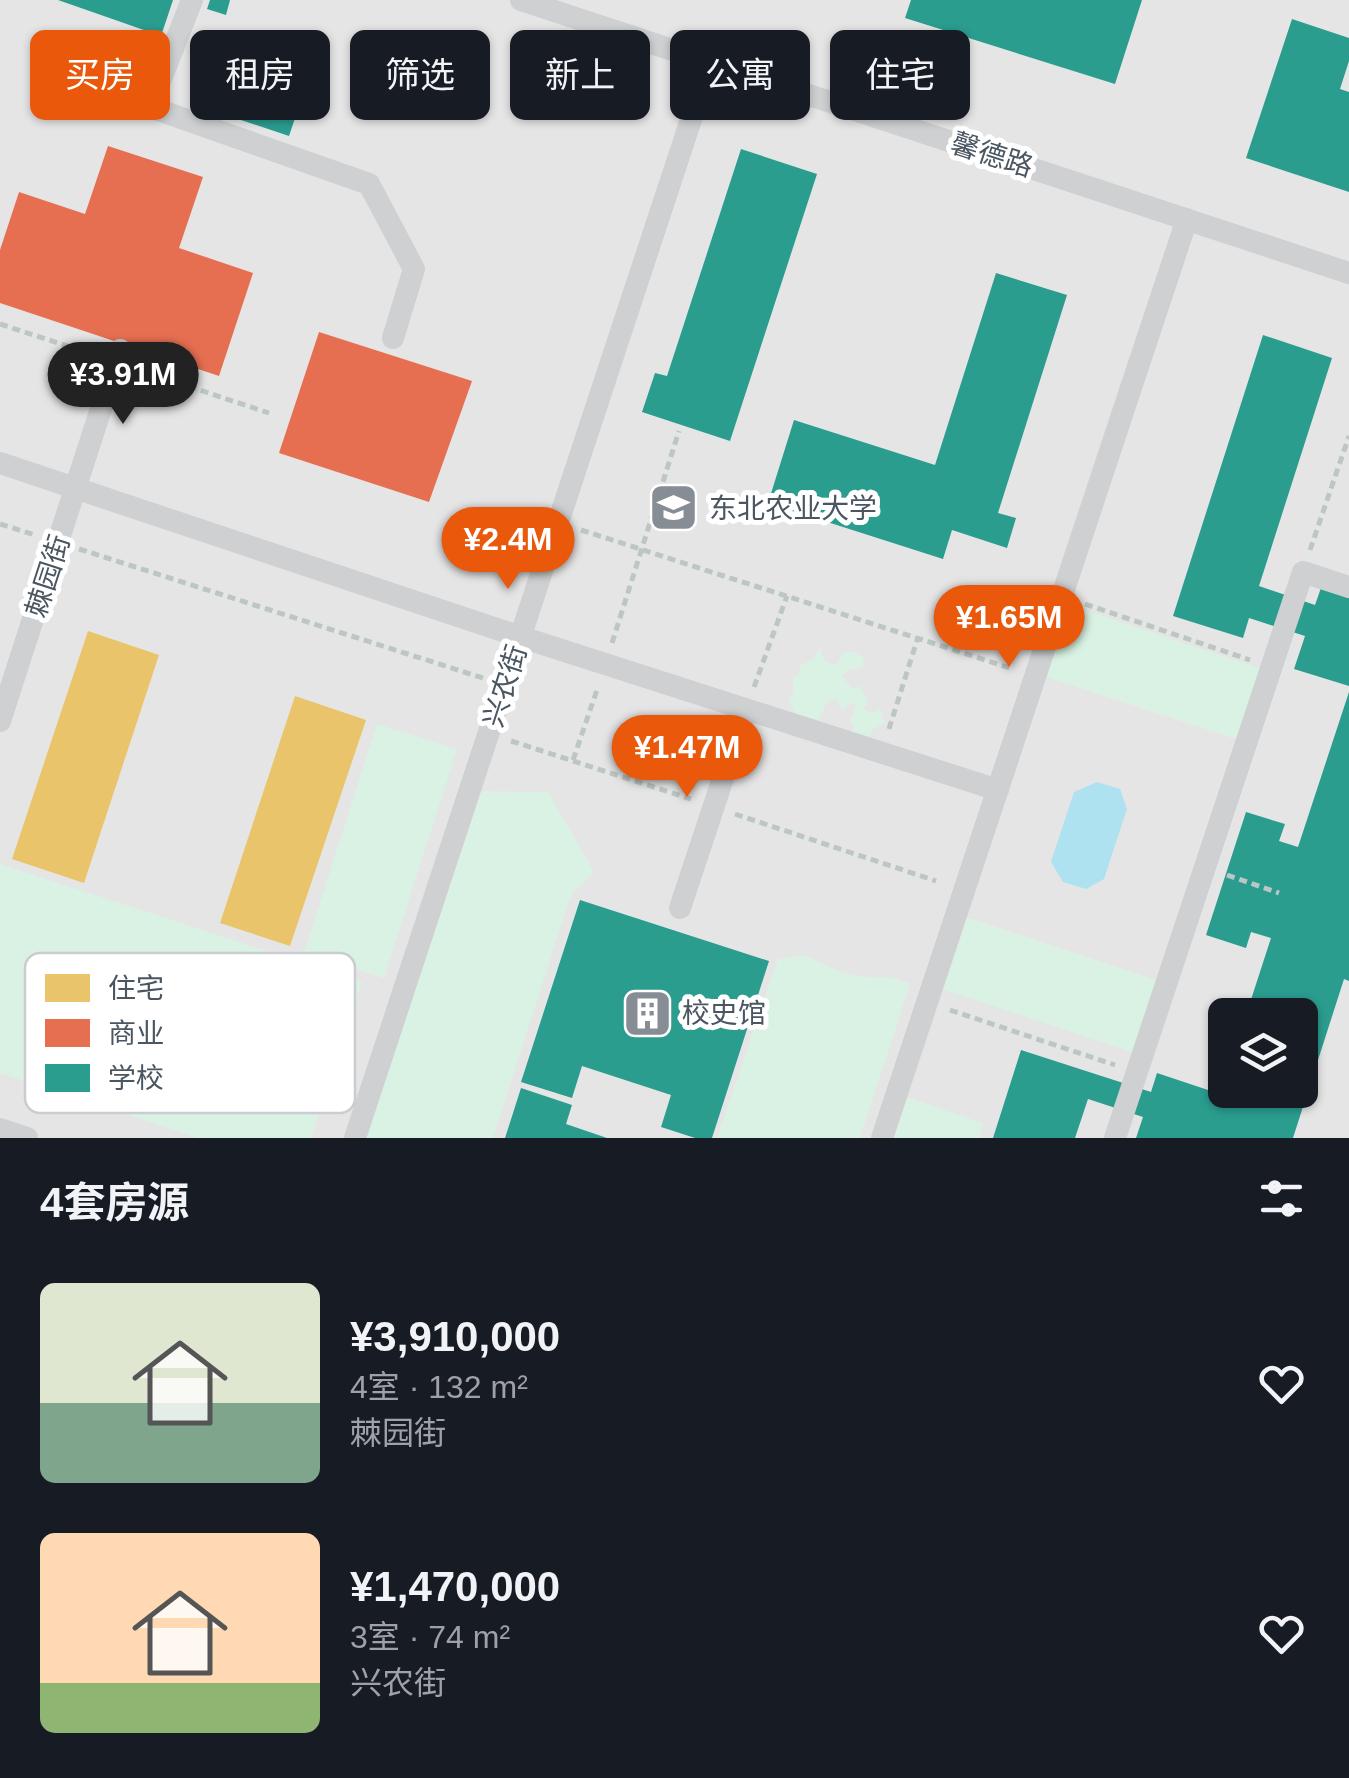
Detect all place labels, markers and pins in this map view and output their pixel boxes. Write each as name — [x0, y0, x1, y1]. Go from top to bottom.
pin: ¥3.91M — [42, 342, 204, 427]
school or university icon: 东北农业大学 — [648, 482, 700, 534]
place label: 东北农业大学 — [709, 493, 877, 524]
pin: ¥2.4M — [438, 507, 578, 592]
pin: ¥1.65M — [928, 585, 1090, 670]
pin: ¥1.47M — [606, 715, 768, 800]
building icon: 校史馆 — [621, 987, 673, 1039]
place label: 校史馆 — [682, 998, 766, 1029]

